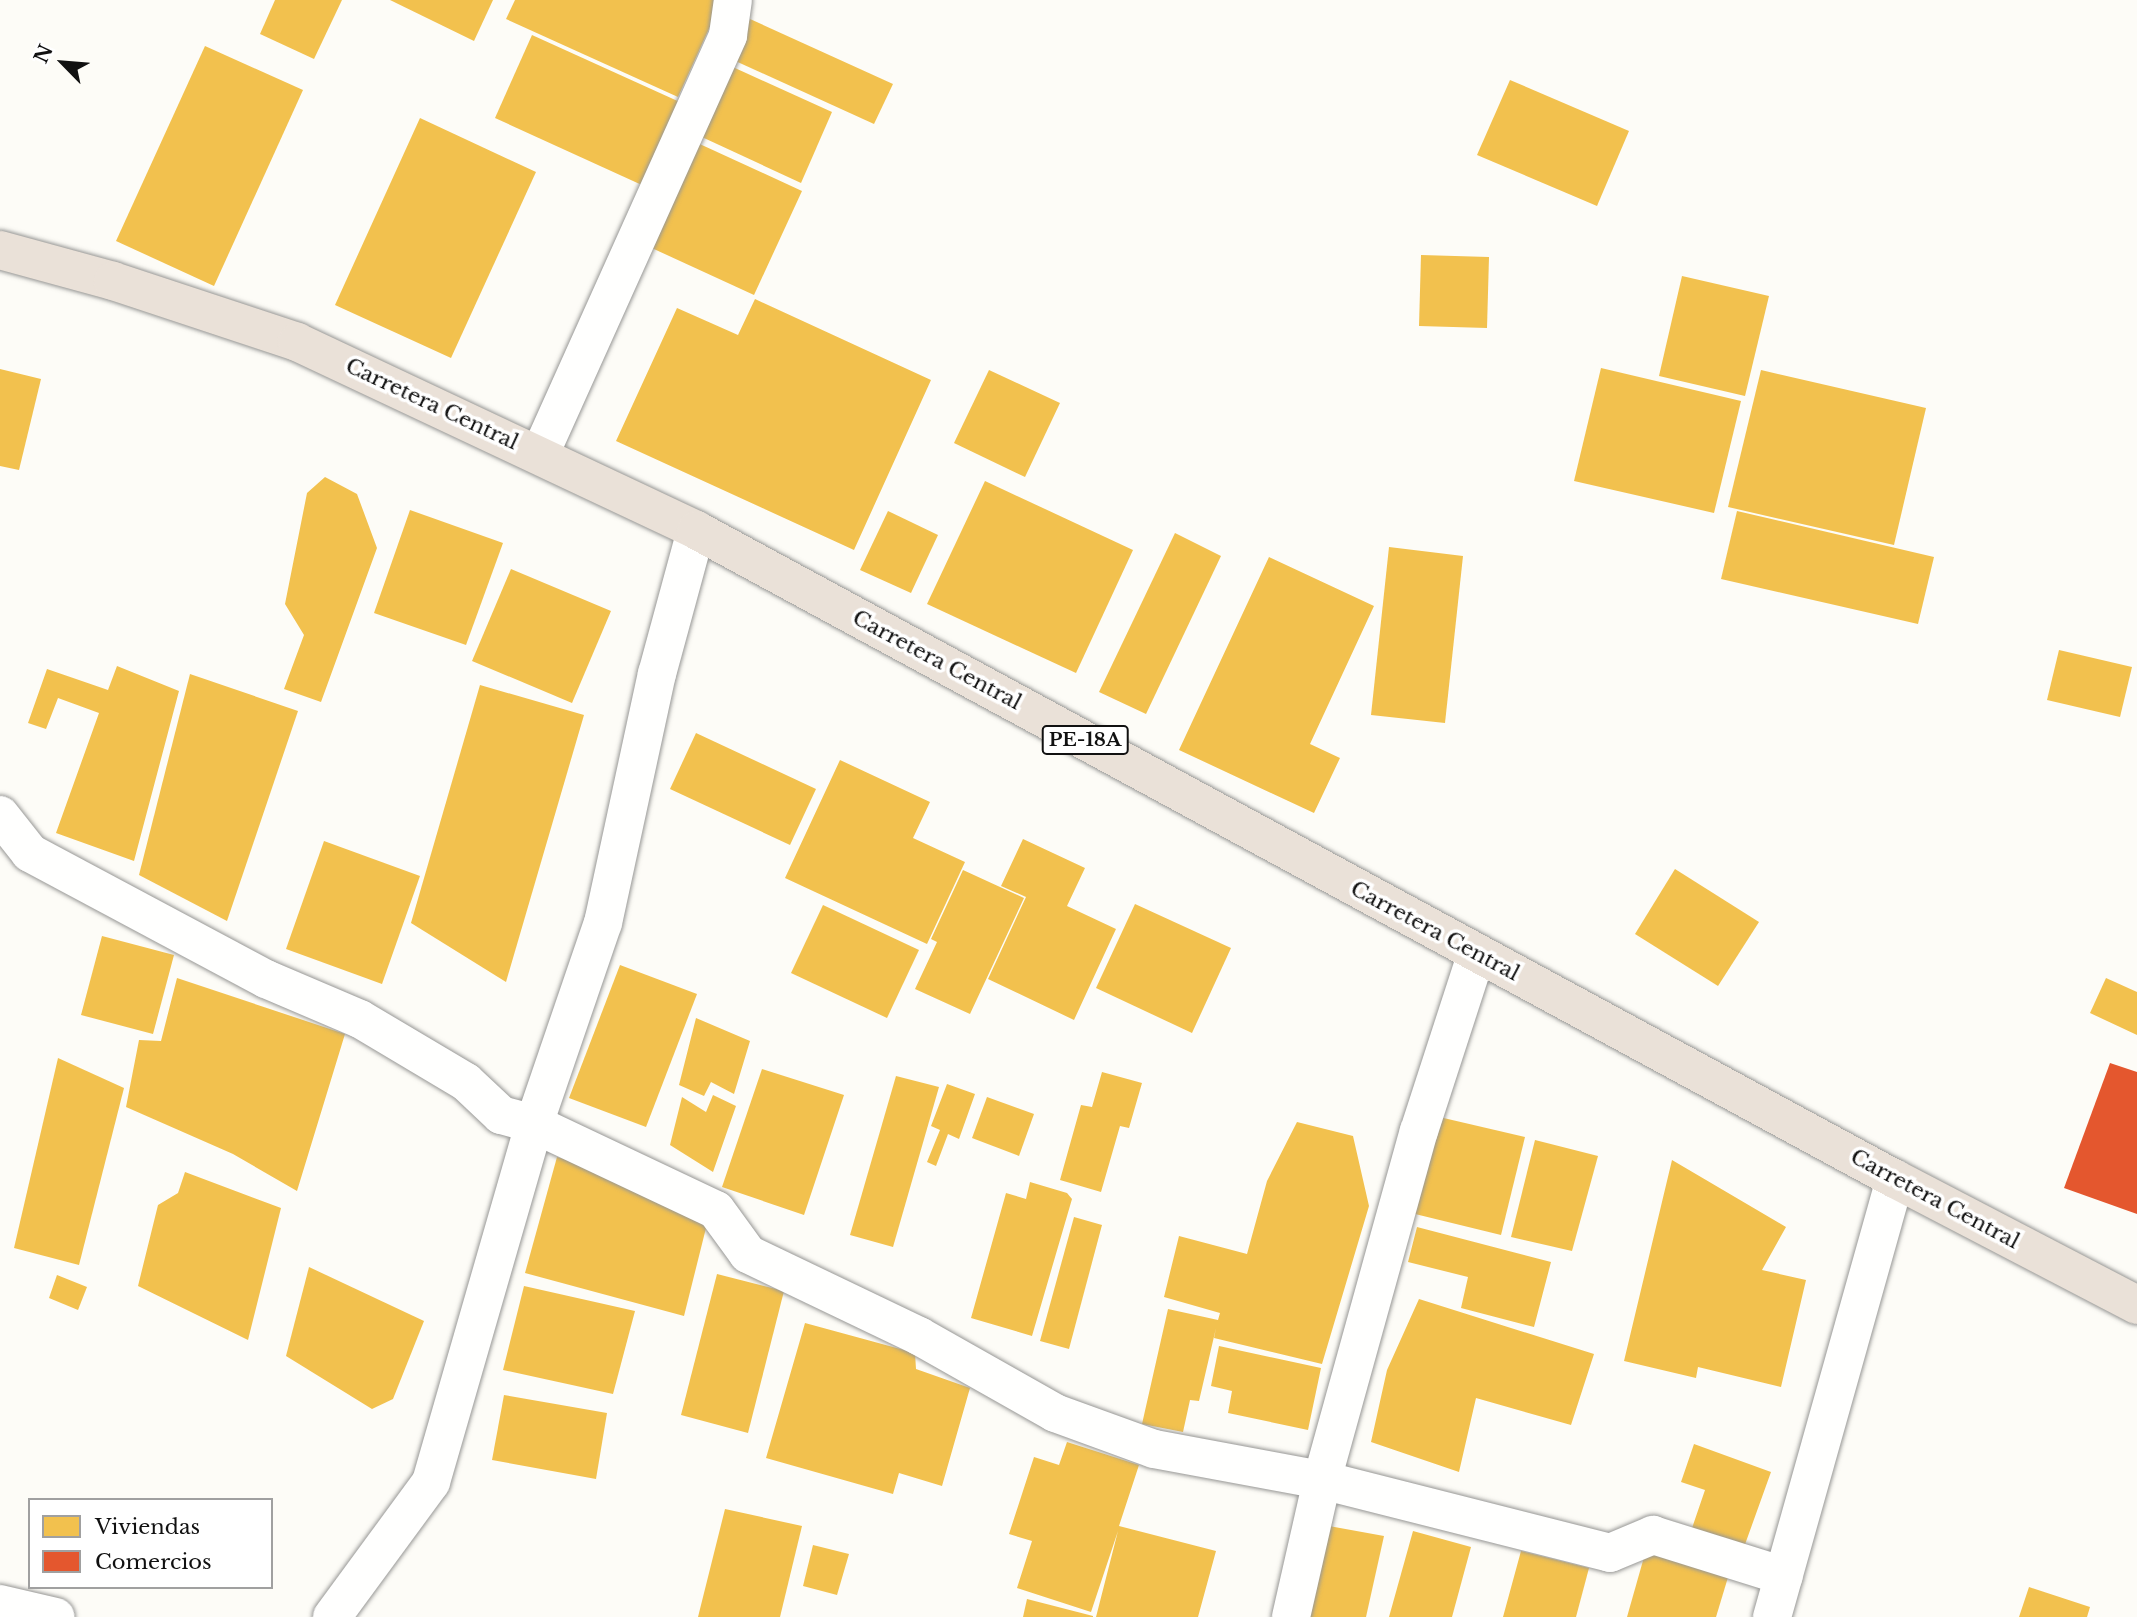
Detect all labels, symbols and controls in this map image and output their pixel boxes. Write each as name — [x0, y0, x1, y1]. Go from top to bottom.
north arrow — [28, 28, 98, 98]
text: N — [29, 41, 58, 67]
street label: Carretera Central — [342, 353, 522, 455]
street label: Carretera Central — [848, 605, 1026, 715]
road number: PE-18A — [1041, 724, 1129, 755]
street label: Carretera Central — [1346, 876, 1524, 986]
street label: Carretera Central — [1846, 1144, 2024, 1254]
legend — [28, 1498, 273, 1589]
text: Viviendas — [95, 1514, 200, 1540]
text: Comercios — [95, 1549, 212, 1575]

